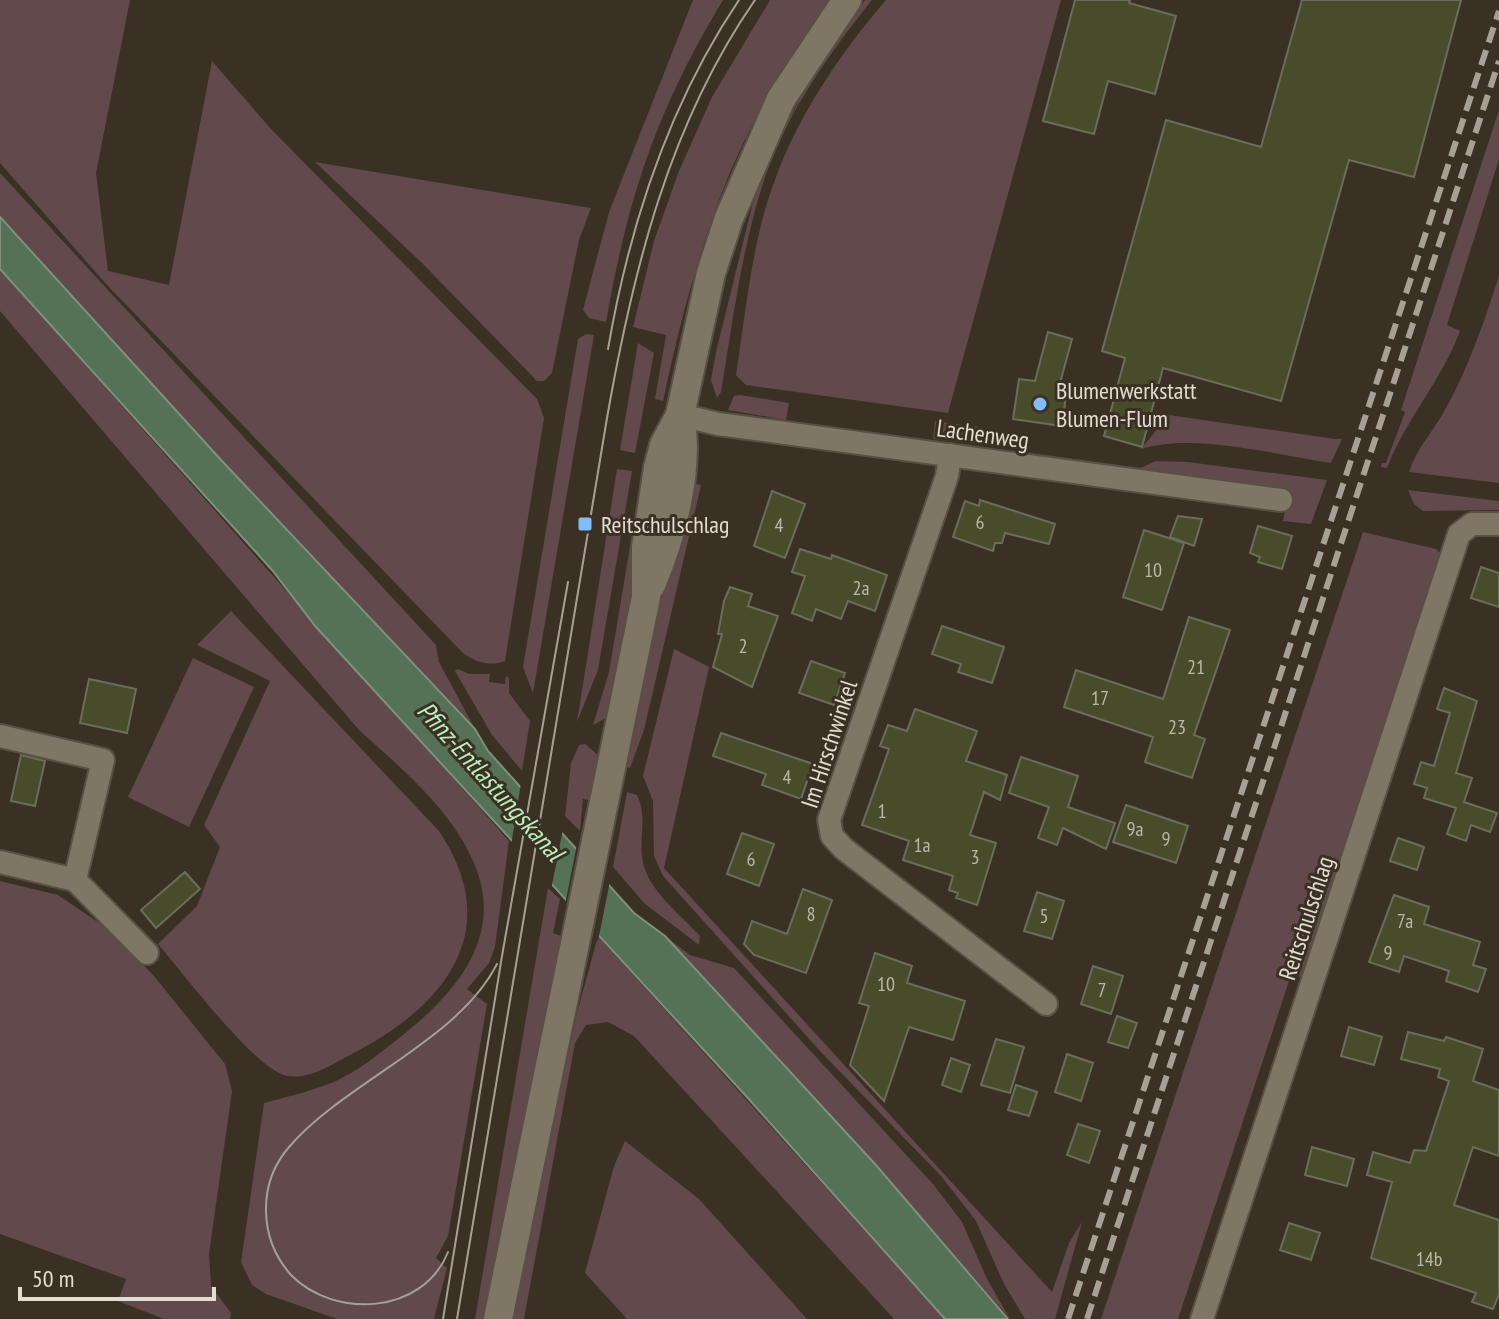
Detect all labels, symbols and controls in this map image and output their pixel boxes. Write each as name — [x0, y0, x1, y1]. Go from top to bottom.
place label: Blumenwerkstatt Blumen-Flum — [1056, 375, 1197, 434]
marker: Blumenwerkstatt Blumen-Flum — [1031, 395, 1049, 413]
street label: Lachenweg — [935, 412, 1031, 456]
place label: Reitschulschlag — [601, 509, 729, 540]
house number: 6 — [976, 509, 985, 535]
house number: 4 — [775, 512, 784, 538]
marker: Reitschulschlag — [576, 515, 594, 533]
house number: 10 — [1144, 557, 1162, 583]
house number: 2a — [853, 575, 870, 601]
house number: 2 — [739, 633, 748, 659]
house number: 21 — [1187, 654, 1205, 680]
street label: Im Hirschwinkel — [794, 676, 864, 812]
house number: 17 — [1091, 685, 1109, 711]
water label: Pfinz-Entlastungskanal — [411, 694, 573, 870]
house number: 23 — [1168, 714, 1186, 740]
house number: 4 — [783, 764, 792, 790]
house number: 1 — [878, 798, 887, 824]
house number: 9a — [1127, 816, 1144, 842]
house number: 9 — [1162, 826, 1171, 852]
house number: 1a — [914, 832, 931, 858]
house number: 3 — [971, 844, 980, 870]
house number: 6 — [747, 846, 756, 872]
street label: Reitschulschlag — [1271, 852, 1341, 984]
house number: 8 — [807, 901, 816, 927]
house number: 5 — [1040, 903, 1049, 929]
house number: 7a — [1397, 908, 1413, 934]
house number: 9 — [1384, 940, 1393, 966]
house number: 10 — [877, 971, 895, 997]
house number: 7 — [1098, 977, 1107, 1003]
house number: 14b — [1416, 1246, 1442, 1272]
scale bar — [20, 1251, 214, 1301]
text: 50 m — [32, 1263, 74, 1294]

